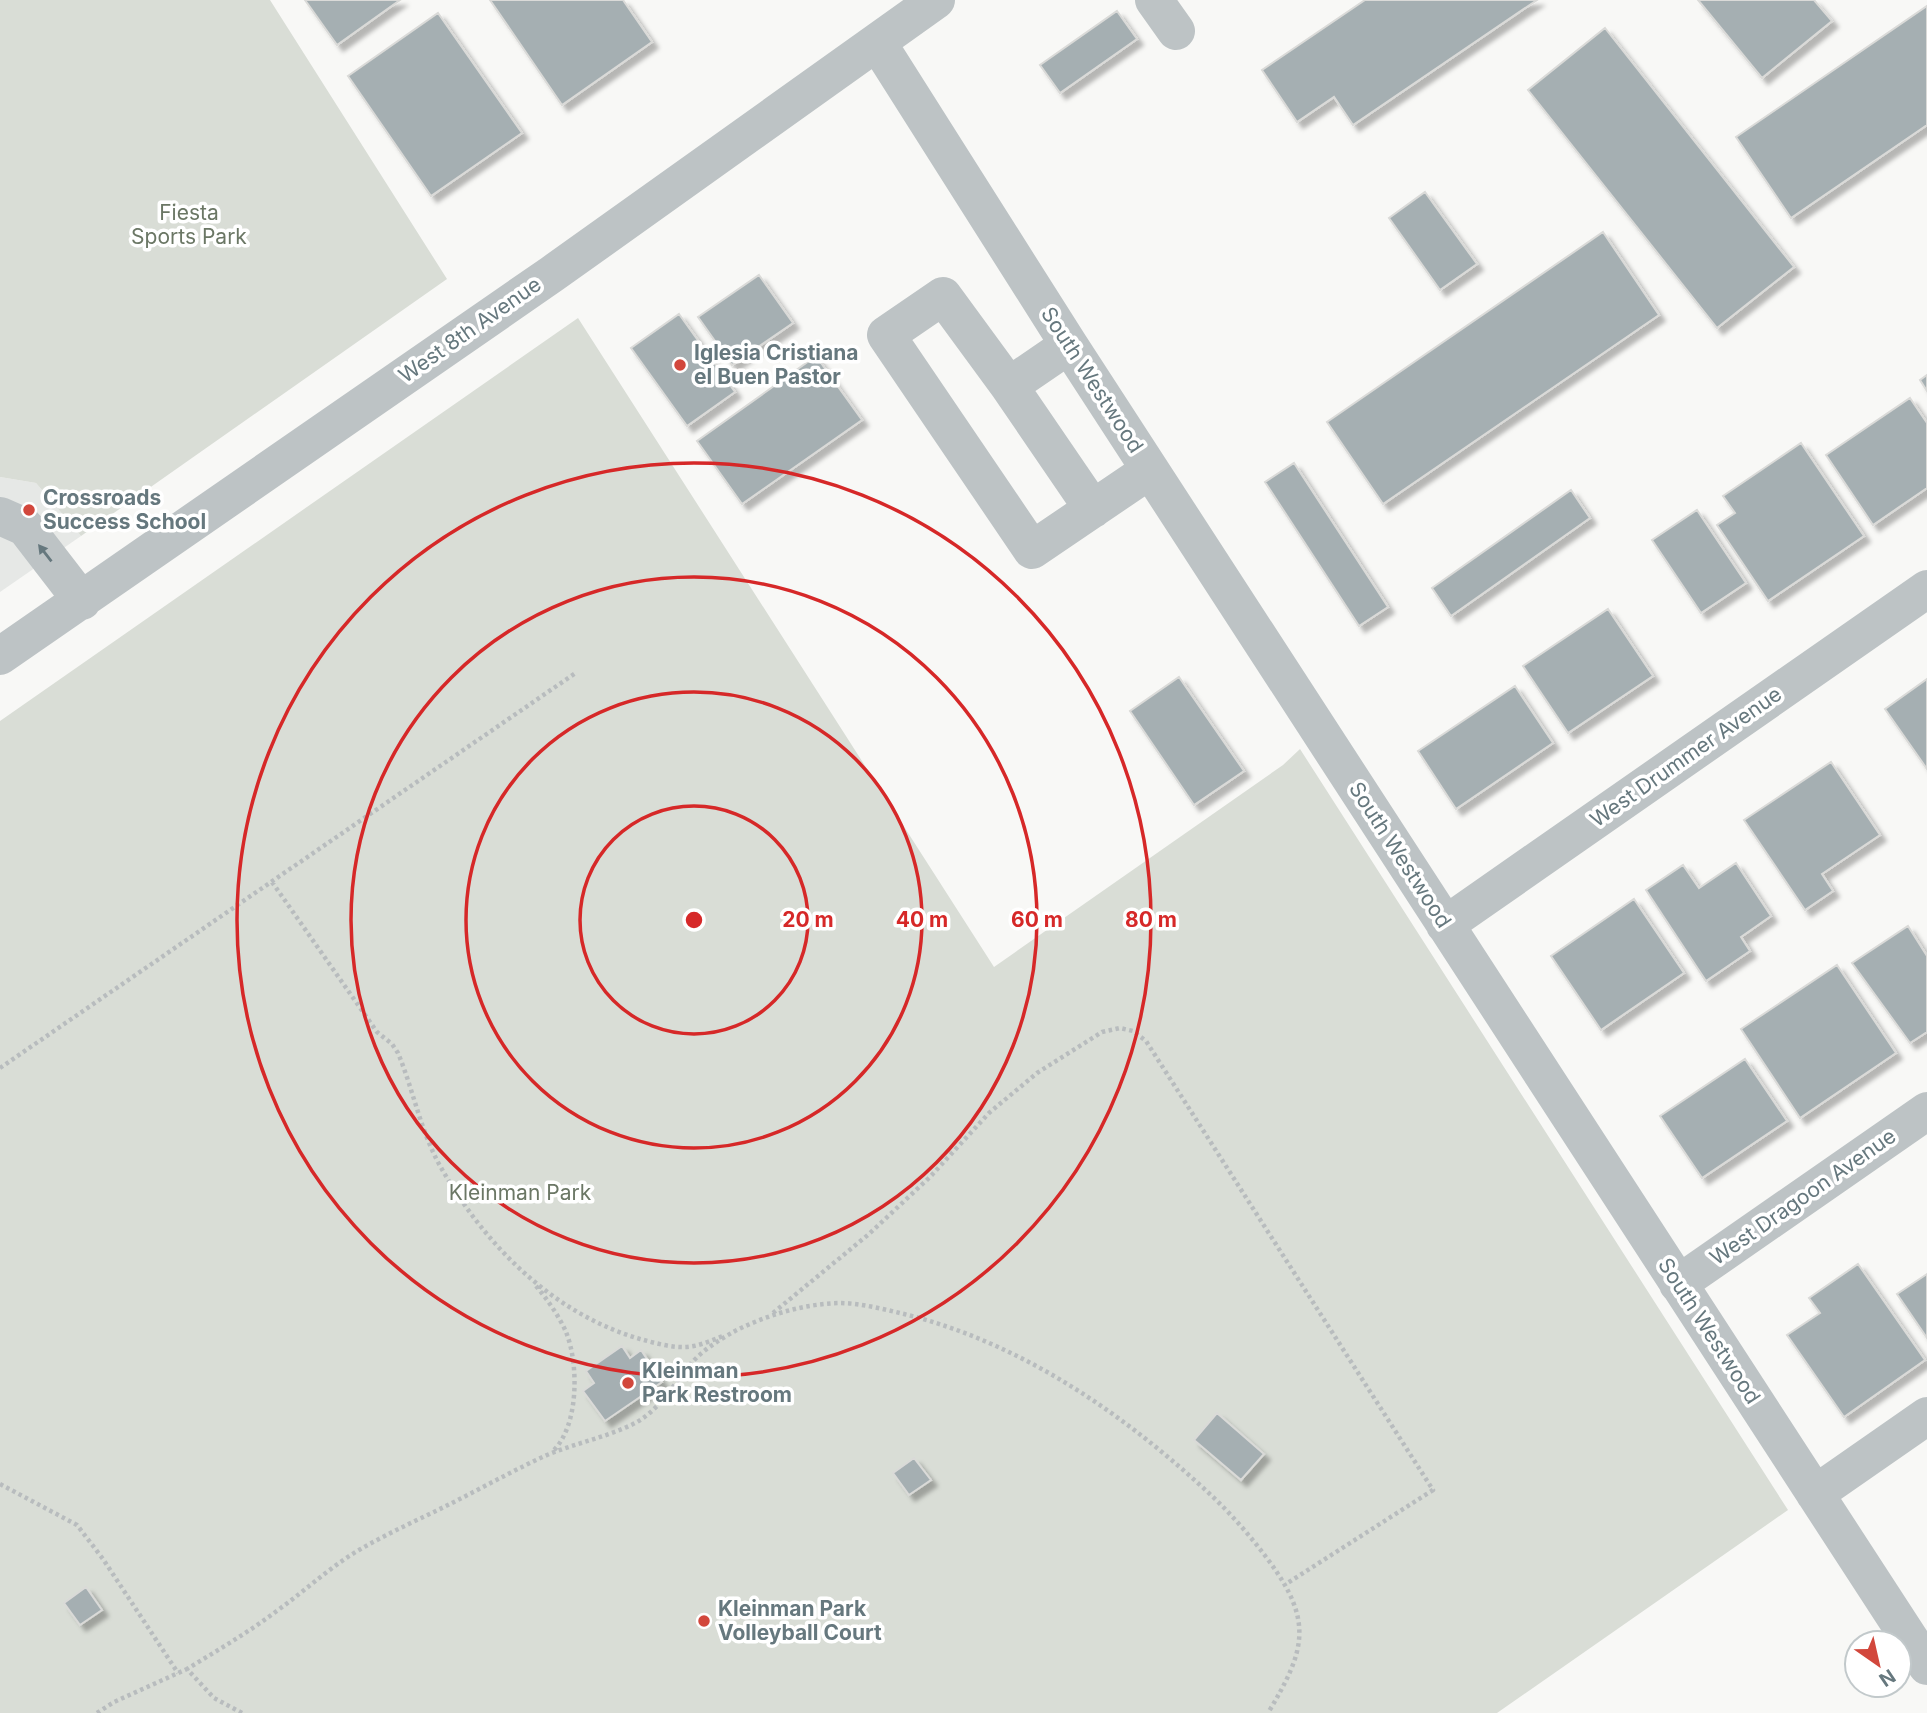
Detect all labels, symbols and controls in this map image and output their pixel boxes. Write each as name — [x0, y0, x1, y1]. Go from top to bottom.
park label: Fiesta Sports Park — [131, 200, 247, 249]
street label: West 8th Avenue — [394, 271, 546, 388]
street label: South Westwood — [1036, 302, 1149, 457]
place label: Iglesia Cristiana el Buen Pastor — [694, 340, 859, 389]
marker: Iglesia Cristiana el Buen Pastor — [672, 357, 688, 373]
place label: Crossroads Success School — [43, 485, 206, 534]
marker: Crossroads Success School — [21, 502, 37, 518]
one-way arrow — [38, 545, 53, 563]
street label: West Drummer Avenue — [1585, 681, 1786, 832]
street label: South Westwood — [1344, 777, 1457, 932]
text: 20 m — [782, 907, 834, 932]
text: 40 m — [896, 907, 948, 932]
text: 60 m — [1011, 907, 1063, 932]
text: 80 m — [1125, 907, 1177, 932]
centre of rings — [682, 908, 706, 932]
street label: West Dragoon Avenue — [1705, 1123, 1900, 1270]
park label: Kleinman Park — [449, 1180, 592, 1205]
street label: South Westwood — [1653, 1253, 1766, 1408]
place label: Kleinman Park Restroom — [642, 1358, 792, 1407]
marker: Kleinman Park Restroom — [620, 1375, 636, 1391]
place label: Kleinman Park Volleyball Court — [718, 1596, 882, 1645]
marker: Kleinman Park Volleyball Court — [696, 1613, 712, 1629]
north arrow — [1843, 1629, 1913, 1699]
text: N — [1875, 1664, 1900, 1691]

